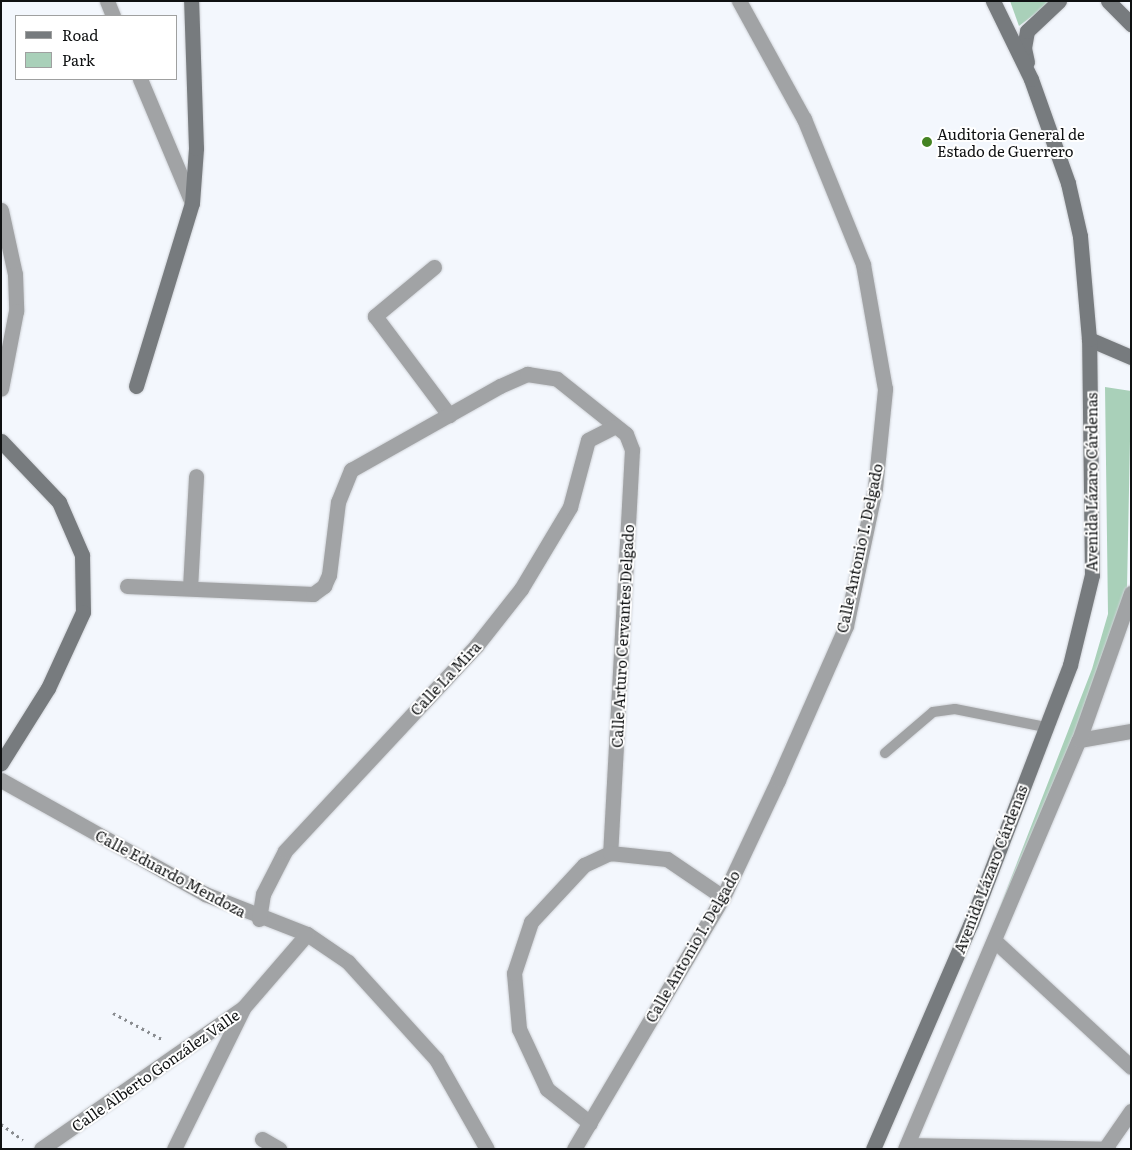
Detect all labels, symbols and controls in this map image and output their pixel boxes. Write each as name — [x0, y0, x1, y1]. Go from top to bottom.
legend — [15, 15, 178, 80]
text: Road — [62, 23, 98, 46]
text: Park — [62, 48, 95, 71]
place label: Auditoria General de Estado de Guerrero — [937, 124, 1085, 159]
marker: Auditoria General de Estado de Guerrero — [921, 136, 933, 148]
street label: Avenida Lázaro Cárdenas — [1082, 392, 1100, 572]
street label: Calle Antonio I. Delgado — [832, 462, 886, 634]
street label: Calle Arturo Cervantes Delgado — [607, 524, 637, 748]
street label: Calle La Mira — [406, 637, 484, 719]
street label: Avenida Lázaro Cárdenas — [950, 782, 1030, 956]
street label: Calle Eduardo Mendoza — [93, 826, 249, 920]
street label: Calle Antonio I. Delgado — [641, 867, 743, 1025]
street label: Calle Alberto González Valle — [68, 1005, 242, 1135]

